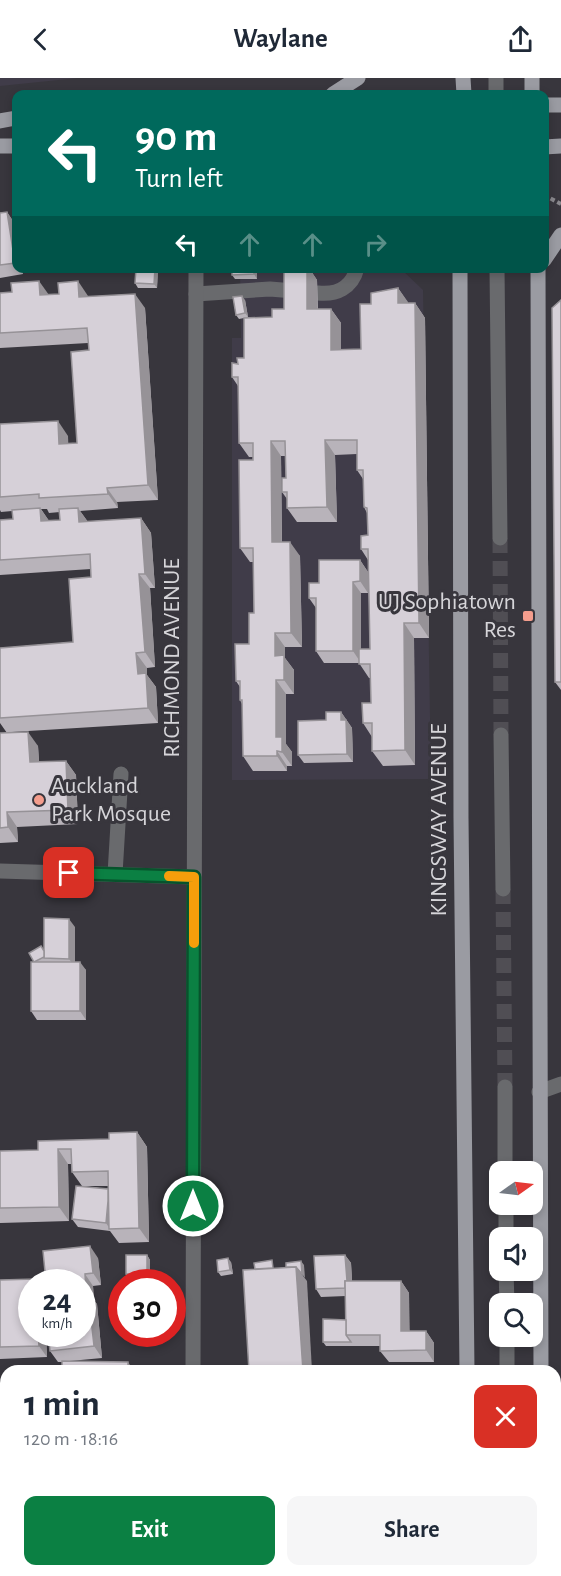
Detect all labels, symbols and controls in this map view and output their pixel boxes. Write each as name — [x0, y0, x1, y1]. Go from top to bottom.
icon: back — [24, 23, 57, 56]
icon: share — [504, 23, 537, 56]
text: Waylane — [233, 25, 328, 52]
icon: left — [36, 114, 114, 192]
text: 90 m — [135, 116, 217, 158]
text: Turn left — [135, 165, 223, 192]
icon: left — [170, 228, 203, 261]
icon: ahead — [233, 228, 266, 261]
icon: ahead — [296, 228, 329, 261]
icon: right — [359, 228, 392, 261]
street label: RICHMOND AVENUE — [160, 558, 184, 758]
place label: UJ Sophiatown Res — [378, 590, 516, 642]
marker: UJ Sophiatown Res — [521, 609, 535, 623]
street label: KINGSWAY AVENUE — [427, 723, 451, 916]
place label: Auckland Park Mosque — [51, 774, 171, 826]
marker: Auckland Park Mosque — [32, 793, 46, 807]
pin — [43, 847, 94, 898]
icon: arrive — [52, 856, 85, 889]
north arrow — [489, 1161, 543, 1215]
map controls — [489, 1161, 543, 1347]
position arrow — [161, 1174, 225, 1238]
button: sound — [489, 1227, 543, 1281]
speed limit sign: 30 — [108, 1269, 186, 1347]
text: 24 — [42, 1286, 72, 1316]
button: search — [489, 1293, 543, 1347]
text: km/h — [42, 1316, 72, 1331]
button: close — [474, 1385, 537, 1448]
text: 1 min — [24, 1386, 100, 1422]
text: 120 m · 18:16 — [24, 1429, 118, 1449]
button: Exit — [24, 1496, 275, 1565]
button: Share — [287, 1496, 537, 1565]

